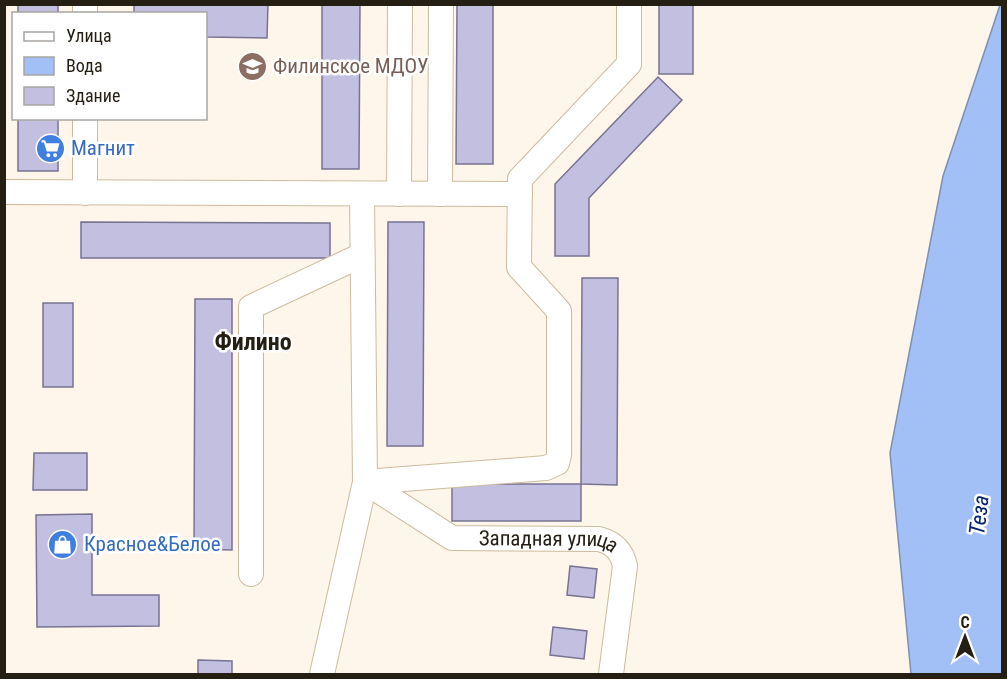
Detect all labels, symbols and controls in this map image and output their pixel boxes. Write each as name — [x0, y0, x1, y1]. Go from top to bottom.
legend — [12, 12, 207, 120]
text: Улица — [66, 25, 112, 46]
school or university icon: Филинское МДОУ — [236, 50, 268, 82]
place label: Филинское МДОУ — [273, 54, 429, 78]
text: Вода — [66, 55, 103, 76]
text: Здание — [66, 85, 120, 106]
supermarket icon: Магнит — [34, 132, 66, 164]
place label: Магнит — [71, 136, 135, 160]
district label: Филино — [214, 328, 292, 356]
water label: Теза — [964, 494, 994, 536]
street label: Западная улица — [479, 526, 623, 557]
shop icon: Красное&Белое — [47, 528, 79, 560]
place label: Красное&Белое — [84, 532, 221, 556]
north arrow — [935, 607, 995, 667]
text: С — [960, 613, 970, 632]

